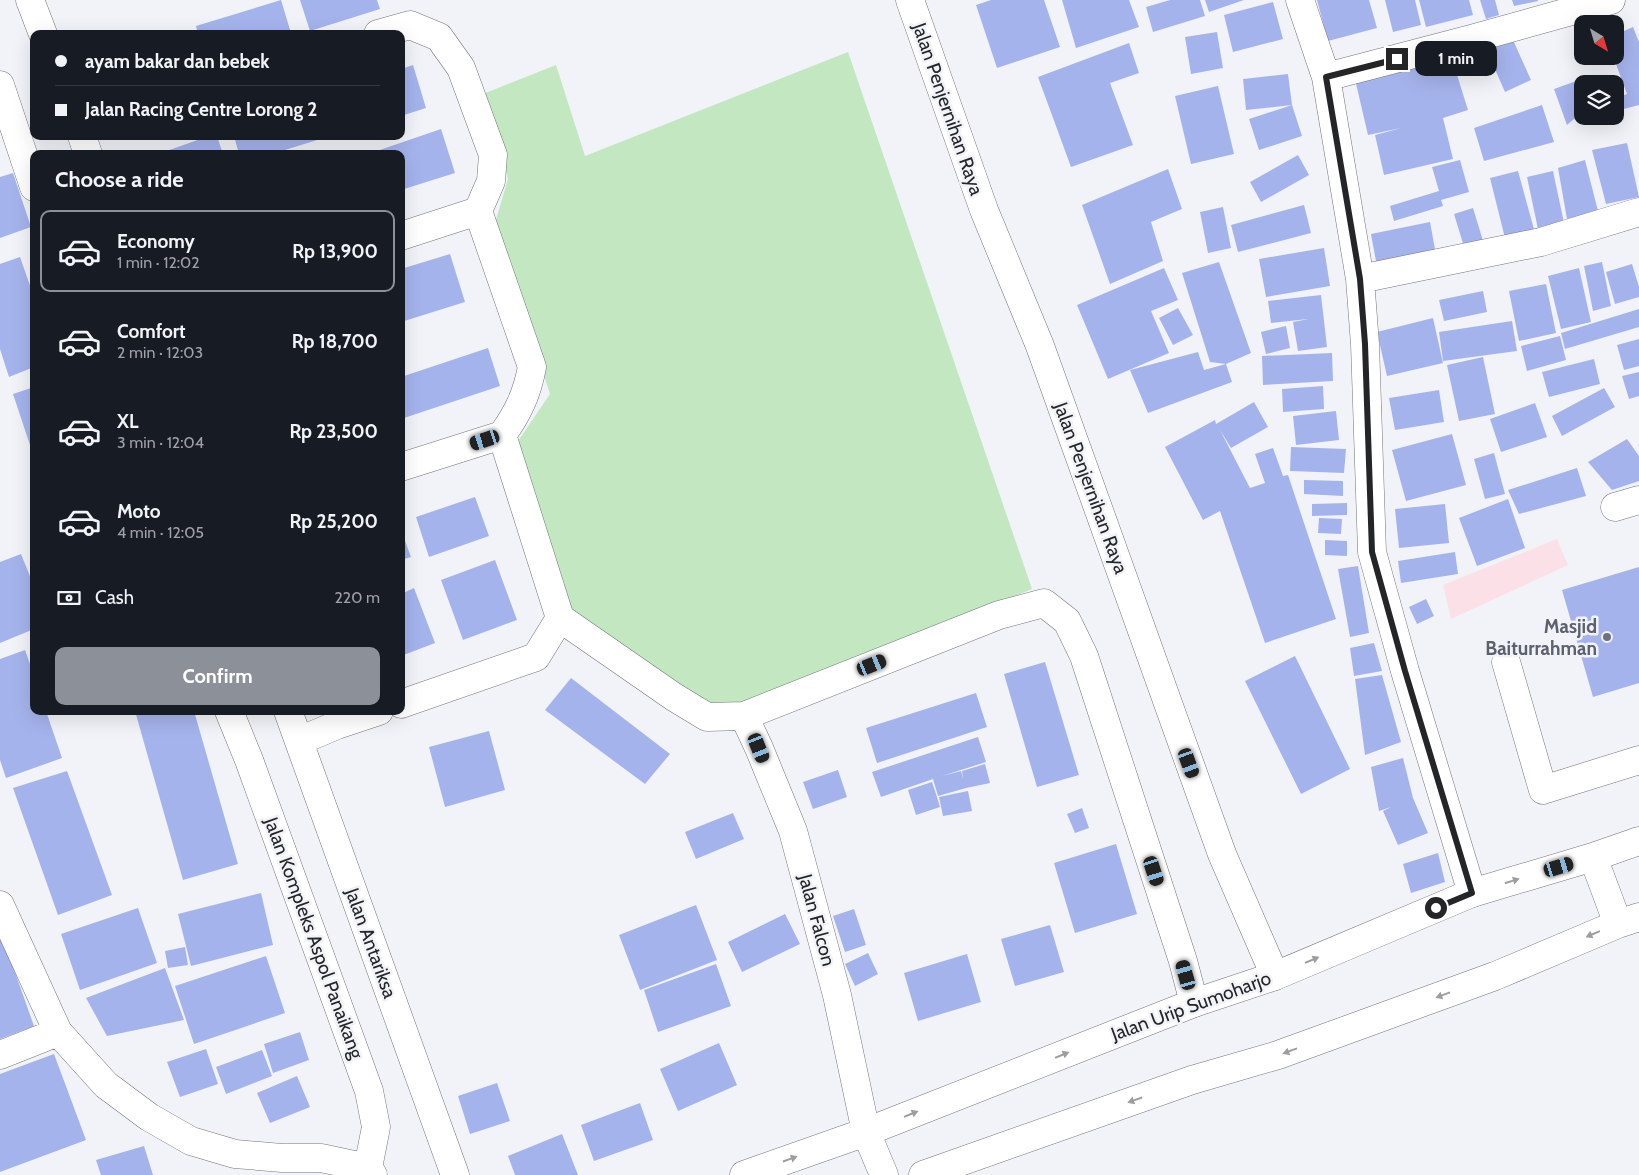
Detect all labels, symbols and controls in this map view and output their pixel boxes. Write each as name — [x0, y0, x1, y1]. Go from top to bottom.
north arrow — [1574, 15, 1624, 65]
map controls — [1574, 15, 1624, 125]
street label: Jalan Penjernihan Raya — [907, 19, 988, 198]
callout: 1 min — [1414, 42, 1497, 76]
route end — [1386, 48, 1408, 70]
text: 1 min — [1438, 49, 1474, 68]
text: ayam bakar dan bebek — [85, 50, 269, 73]
button: layers — [1574, 75, 1624, 125]
text: Jalan Racing Centre Lorong 2 — [85, 98, 317, 121]
text: Choose a ride — [55, 166, 184, 193]
icon: car — [57, 229, 102, 274]
text: Economy — [117, 230, 195, 253]
text: Rp 13,900 — [292, 240, 378, 263]
text: 1 min · 12:02 — [117, 253, 200, 272]
icon: car — [57, 319, 102, 364]
text: Comfort — [117, 320, 186, 343]
text: Rp 18,700 — [292, 330, 378, 353]
text: 2 min · 12:03 — [117, 343, 203, 362]
street label: Jalan Penjernihan Raya — [1049, 398, 1133, 577]
icon: car — [57, 409, 102, 454]
text: XL — [117, 410, 138, 433]
text: Rp 23,500 — [289, 420, 378, 443]
car — [468, 428, 501, 452]
text: 3 min · 12:04 — [117, 433, 204, 452]
icon: car — [57, 499, 102, 544]
text: Moto — [117, 500, 161, 523]
text: Rp 25,200 — [290, 510, 378, 533]
text: 4 min · 12:05 — [117, 523, 204, 542]
icon: cash — [55, 584, 83, 612]
text: Cash — [95, 586, 134, 609]
text: 220 m — [334, 588, 380, 607]
place label: Masjid Baiturrahman — [1485, 615, 1597, 660]
marker: Masjid Baiturrahman — [1601, 631, 1613, 643]
button: Confirm — [55, 647, 380, 705]
car — [855, 652, 888, 678]
car — [746, 731, 771, 765]
car — [1176, 746, 1201, 780]
street label: Jalan Kompleks Aspol Panaikang — [259, 813, 369, 1062]
car — [1142, 854, 1165, 888]
car — [1542, 855, 1575, 879]
street label: Jalan Falcon — [793, 871, 840, 968]
one-way arrow — [1505, 877, 1520, 885]
street label: Jalan Antariksa — [340, 884, 402, 1001]
route start — [1425, 897, 1447, 919]
one-way arrow — [1586, 931, 1601, 939]
one-way arrow — [1305, 956, 1319, 964]
car — [1174, 959, 1197, 991]
street label: Jalan Urip Sumoharjo — [1107, 966, 1274, 1046]
one-way arrow — [1435, 991, 1450, 999]
one-way arrow — [1282, 1047, 1297, 1055]
one-way arrow — [1055, 1051, 1070, 1059]
one-way arrow — [1128, 1097, 1143, 1104]
one-way arrow — [904, 1110, 918, 1118]
one-way arrow — [783, 1155, 798, 1162]

